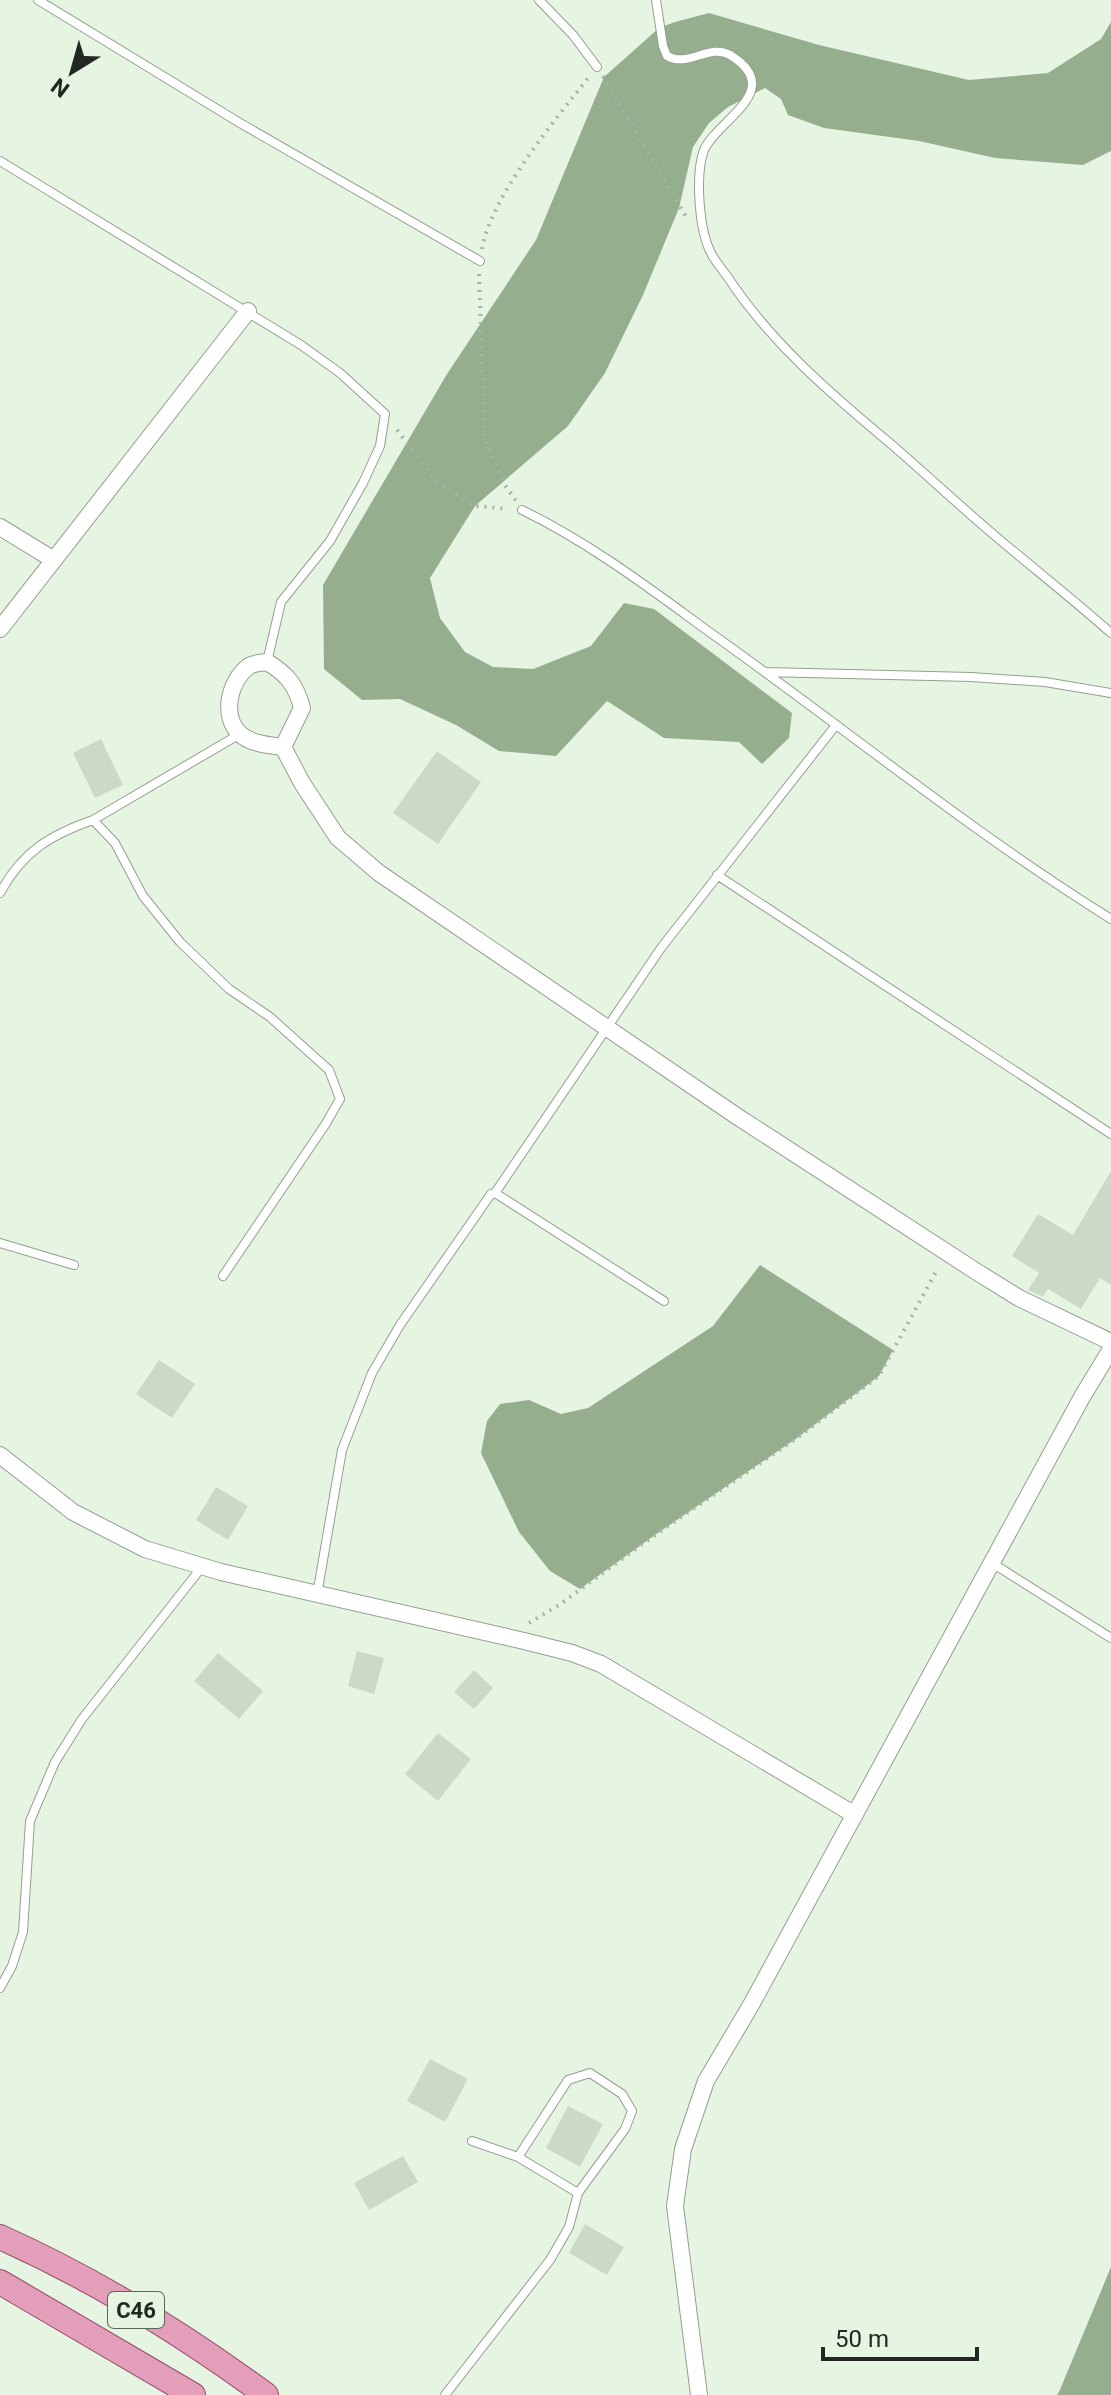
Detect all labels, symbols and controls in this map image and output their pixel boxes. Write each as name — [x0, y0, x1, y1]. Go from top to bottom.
north arrow — [32, 32, 112, 112]
text: N — [47, 73, 74, 102]
road number: C46 — [108, 2292, 164, 2328]
scale bar — [823, 2311, 977, 2361]
text: 50 m — [835, 2325, 889, 2353]

